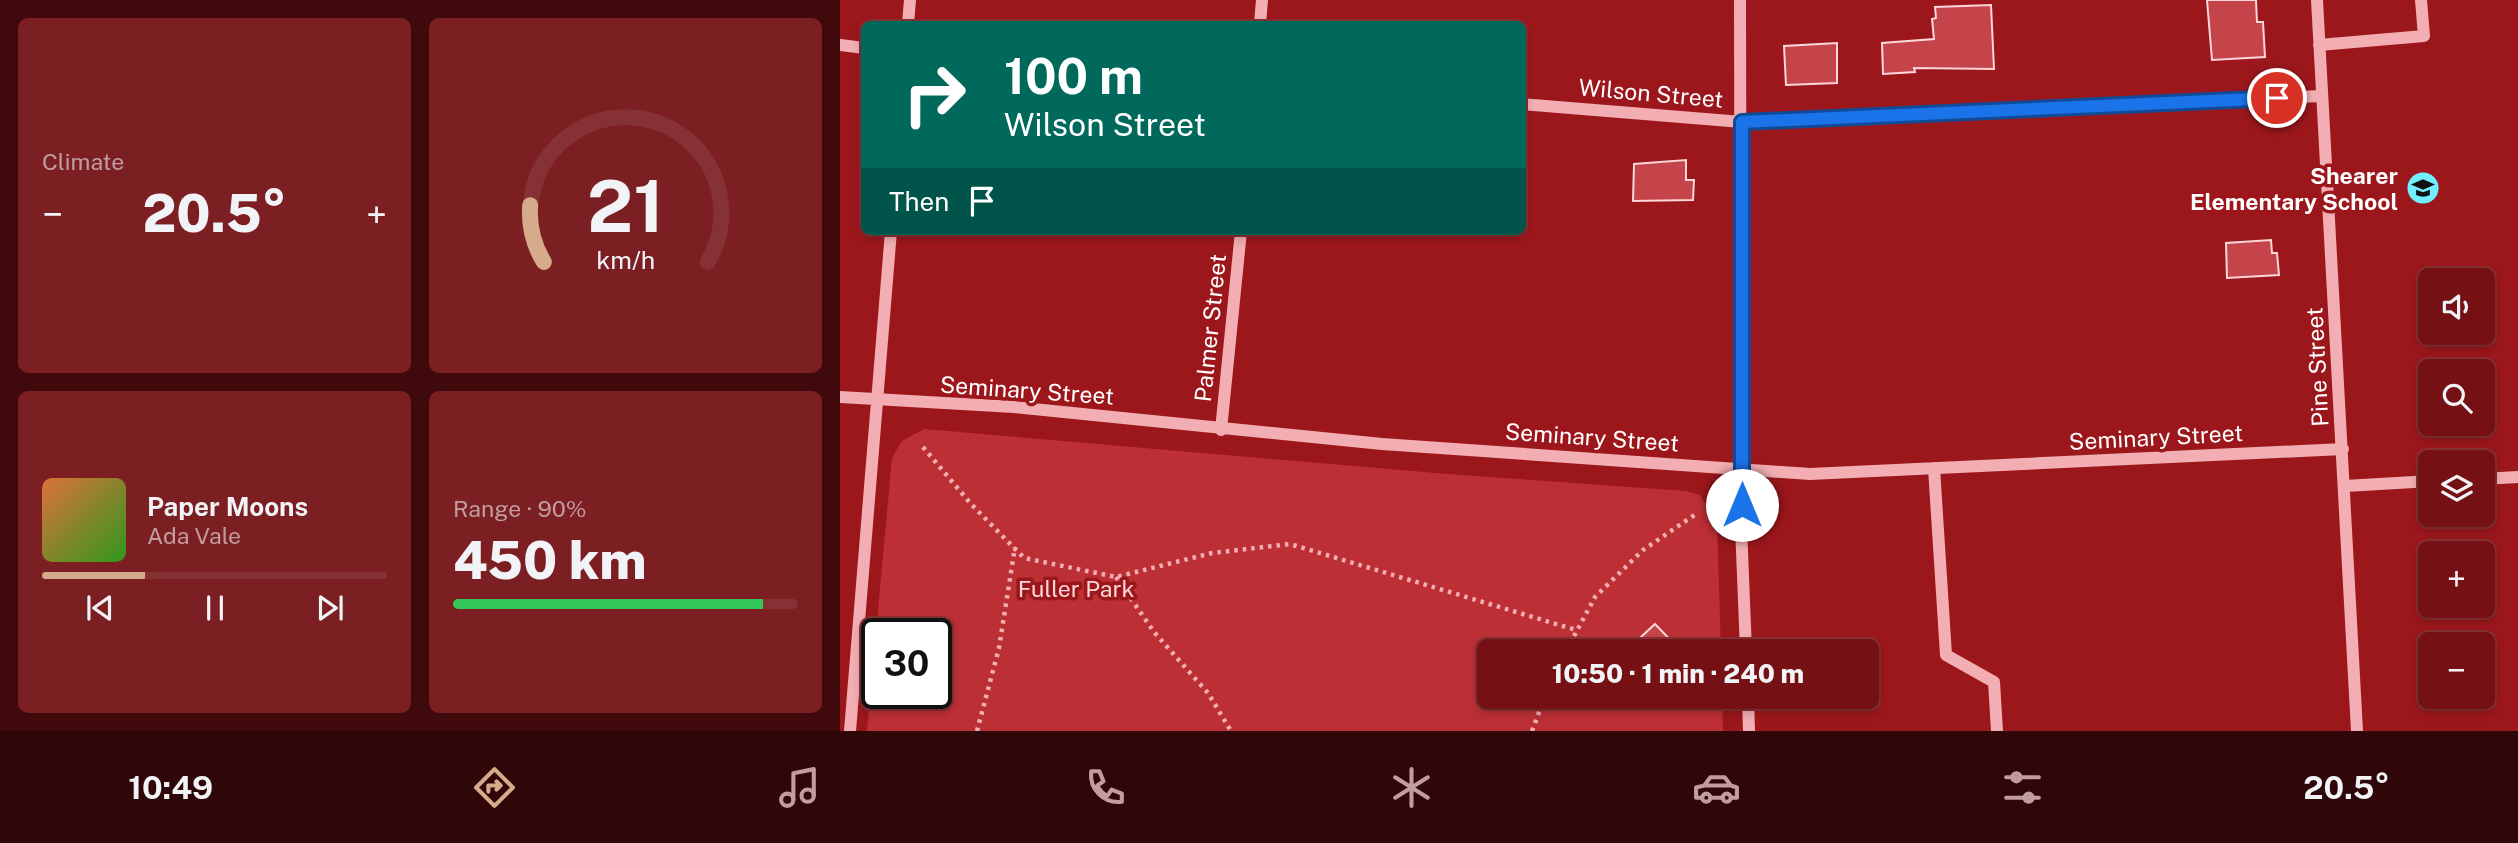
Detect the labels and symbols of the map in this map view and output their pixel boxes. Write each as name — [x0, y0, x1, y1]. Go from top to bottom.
pin — [2247, 68, 2307, 128]
street label: Wilson Street — [1578, 73, 1724, 113]
place label: Shearer Elementary School — [2190, 162, 2398, 215]
school or university icon: Shearer Elementary School — [2404, 169, 2442, 207]
street label: Palmer Street — [1189, 253, 1231, 403]
street label: Pine Street — [2300, 307, 2334, 427]
street label: Seminary Street — [939, 370, 1115, 410]
street label: Seminary Street — [1504, 417, 1680, 457]
street label: Seminary Street — [2068, 419, 2244, 455]
position arrow — [1705, 468, 1779, 542]
park label: Fuller Park — [1018, 575, 1134, 602]
speed limit sign: 30 — [861, 618, 952, 709]

